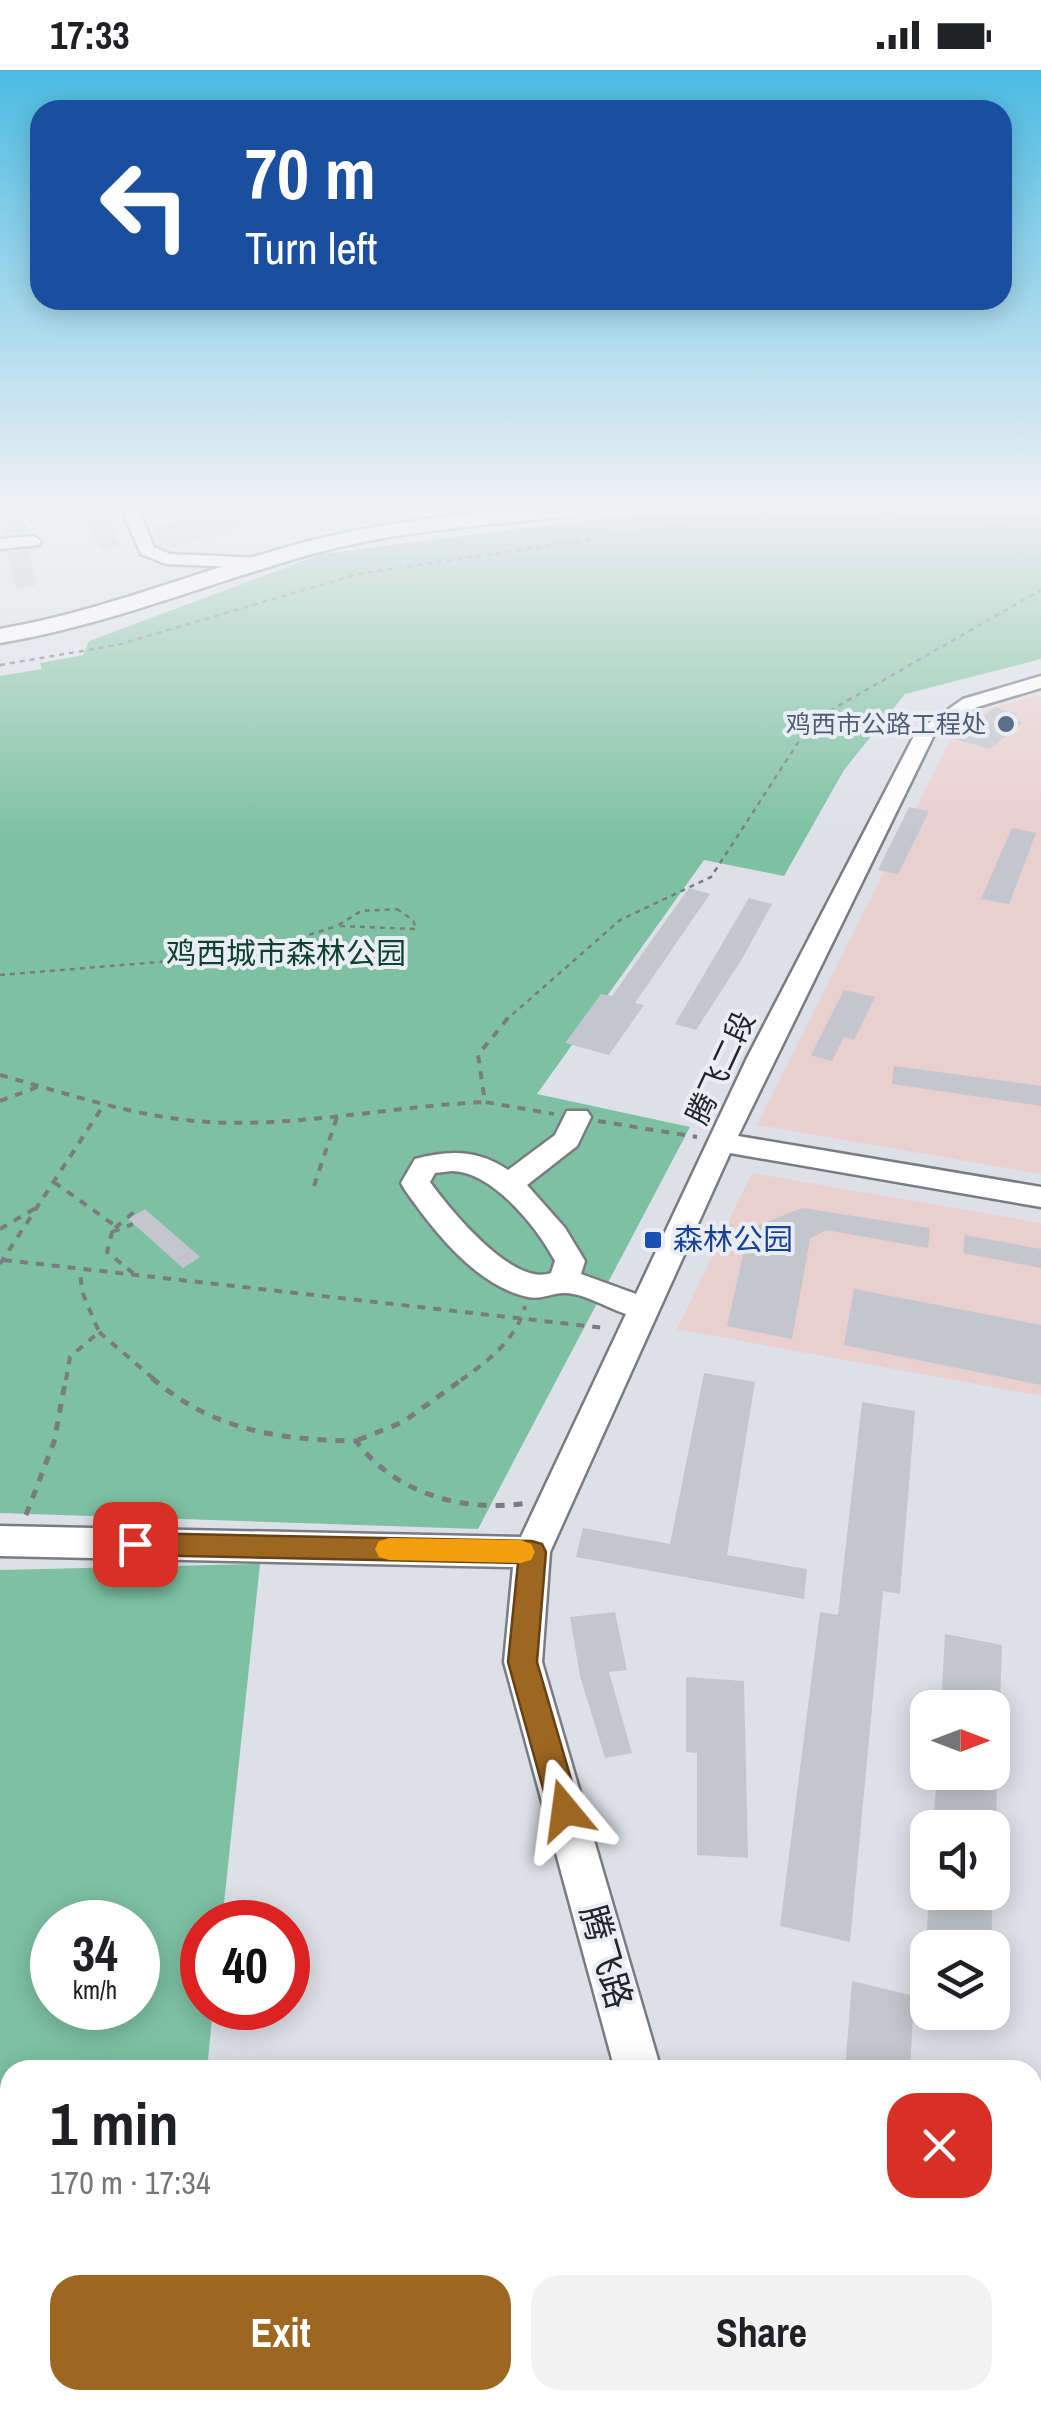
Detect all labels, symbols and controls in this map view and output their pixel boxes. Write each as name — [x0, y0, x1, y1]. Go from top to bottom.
text: 17:33 — [50, 10, 130, 61]
text: 70 m — [245, 127, 376, 221]
icon: left — [80, 140, 210, 270]
text: Turn left — [245, 217, 377, 278]
place label: 鸡西市公路工程处 — [786, 707, 986, 741]
marker: 鸡西市公路工程处 — [995, 713, 1017, 735]
park label: 鸡西城市森林公园 — [166, 933, 406, 973]
street label: 腾飞二段 — [677, 1005, 764, 1130]
place label: 森林公园 — [673, 1219, 793, 1259]
marker: 森林公园 — [642, 1229, 664, 1251]
pin — [93, 1502, 178, 1587]
icon: arrive — [108, 1517, 163, 1572]
north arrow — [910, 1690, 1010, 1790]
map controls — [910, 1690, 1010, 2030]
position arrow — [513, 1758, 617, 1862]
button: sound — [910, 1810, 1010, 1910]
speed limit sign: 40 — [180, 1900, 310, 2030]
street label: 腾飞路 — [569, 1900, 644, 2014]
text: 34 — [72, 1919, 118, 1987]
button: layers — [910, 1930, 1010, 2030]
text: km/h — [73, 1973, 117, 2007]
text: 1 min — [50, 2083, 179, 2164]
button: close — [887, 2093, 992, 2198]
text: 170 m · 17:34 — [50, 2161, 210, 2204]
button: Exit — [50, 2275, 511, 2390]
button: Share — [531, 2275, 992, 2390]

